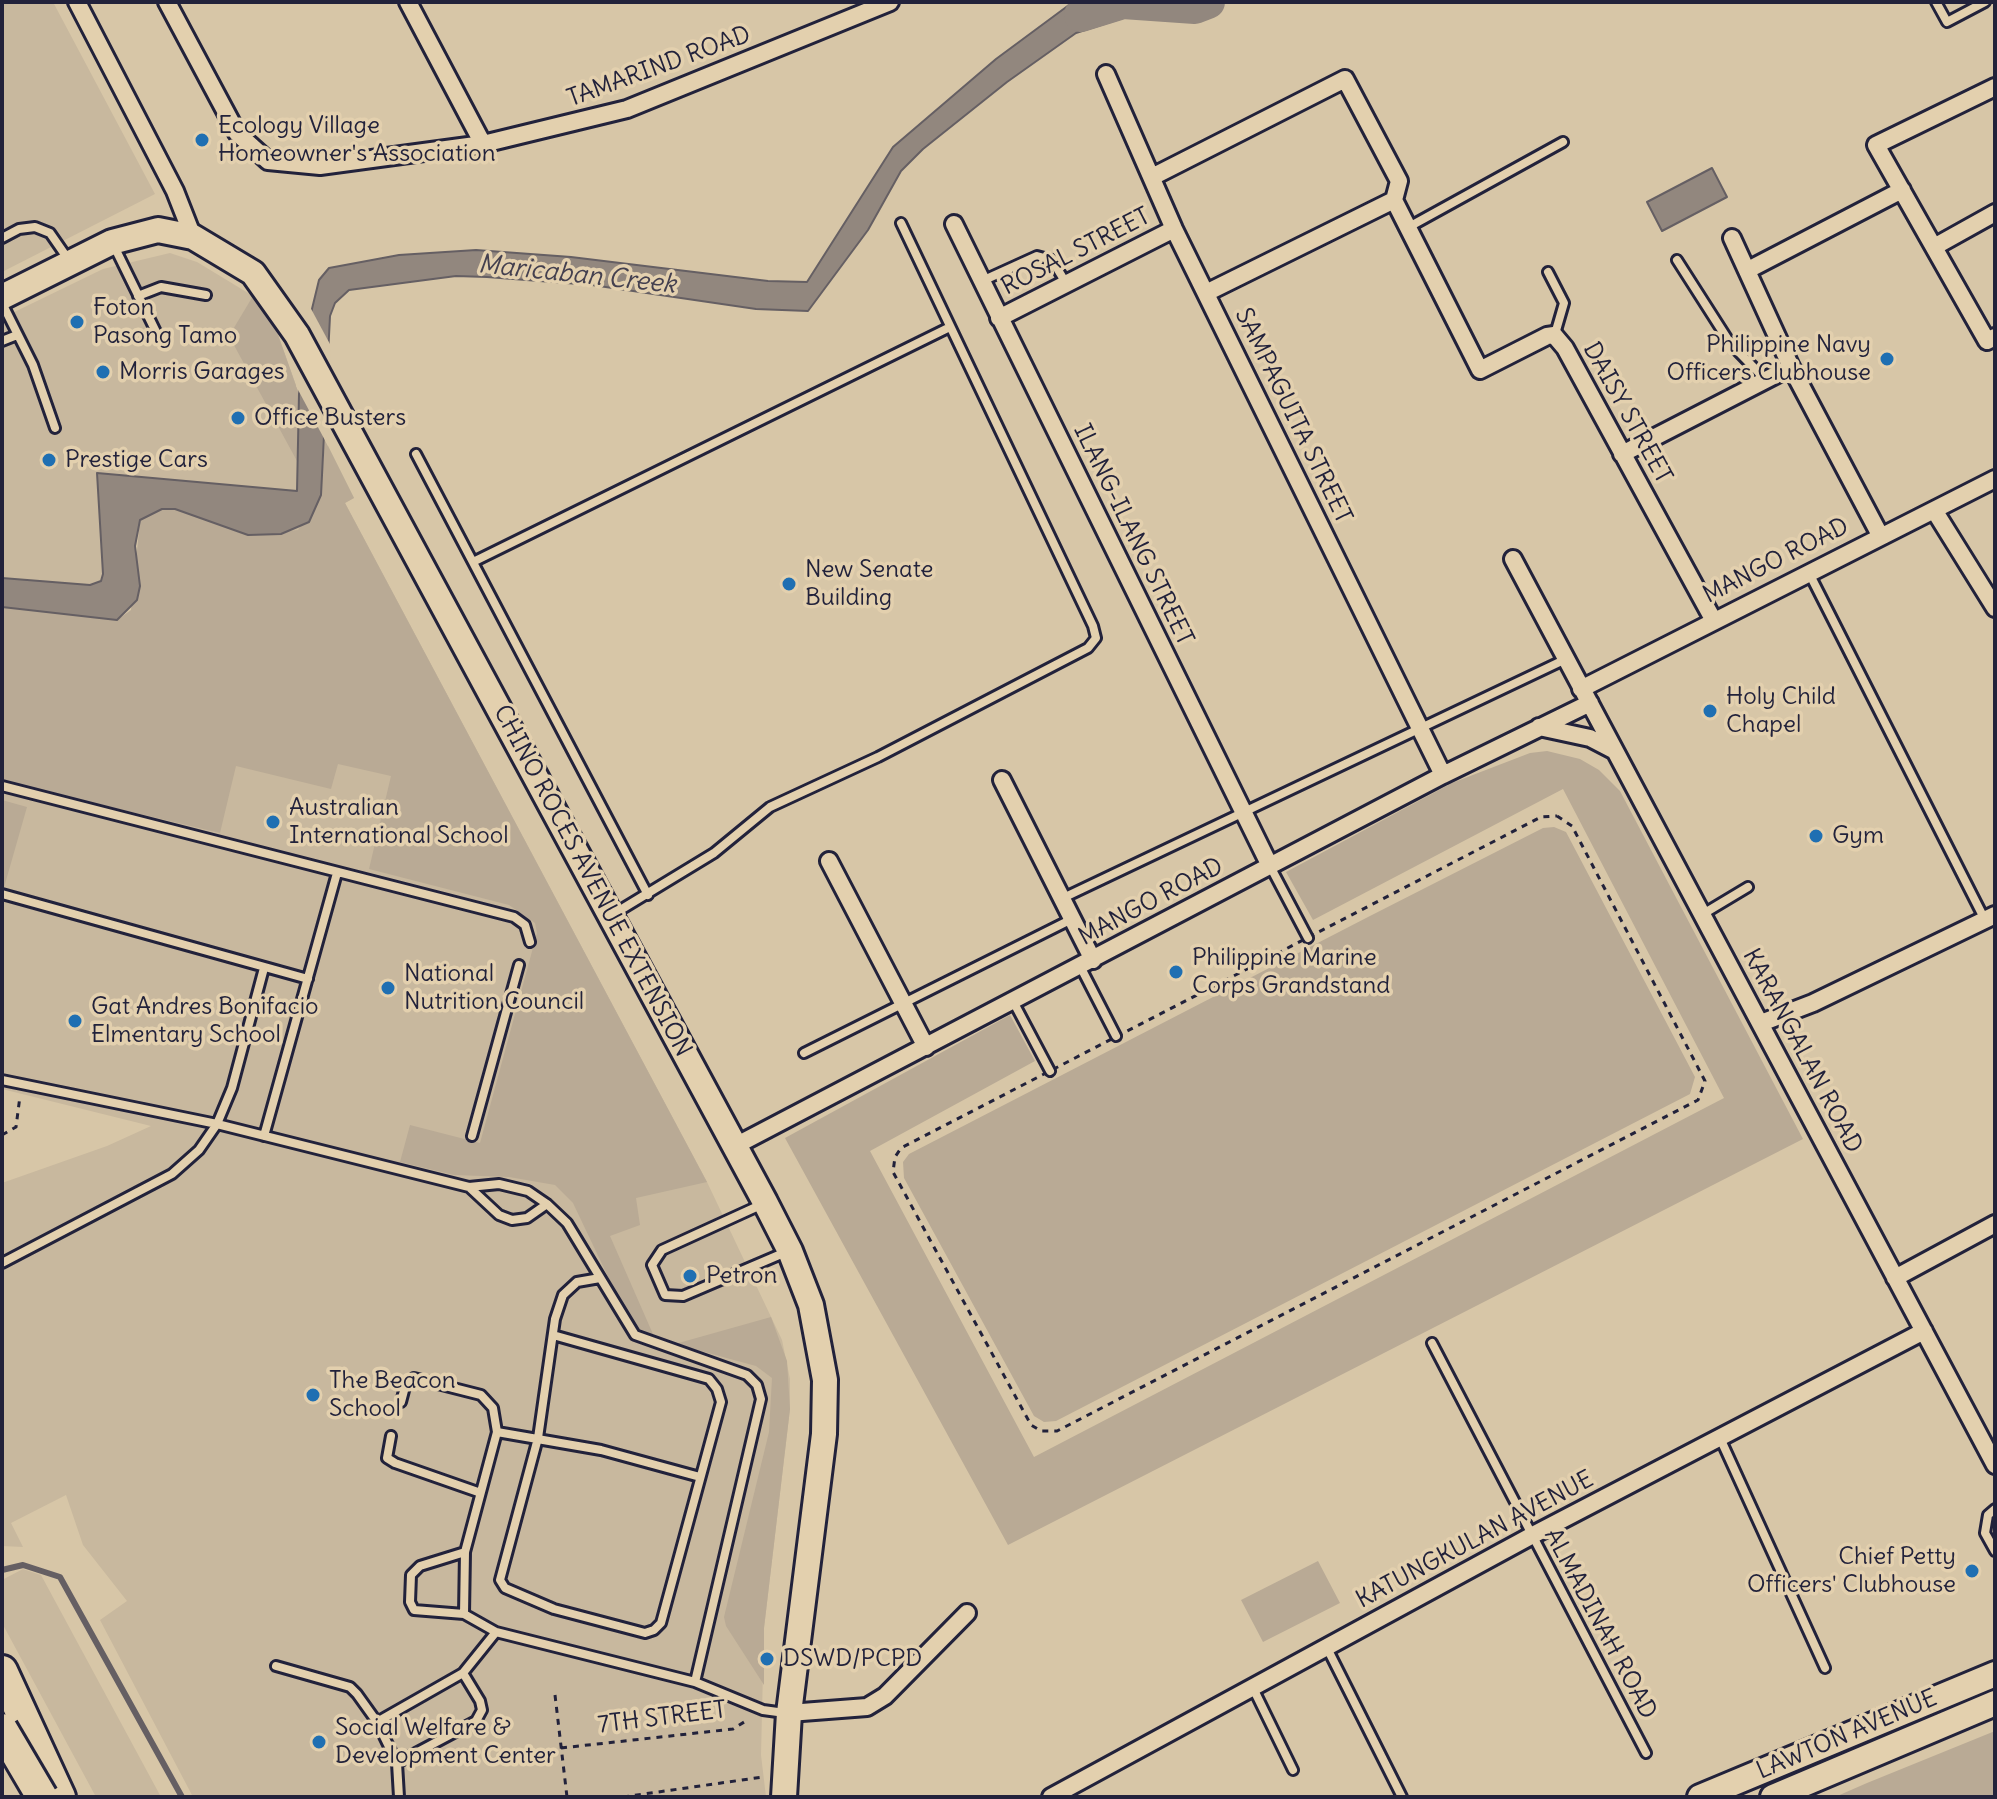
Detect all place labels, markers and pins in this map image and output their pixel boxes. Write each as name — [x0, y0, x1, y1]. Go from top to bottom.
place label: Ecology Village Homeowner's Association — [218, 112, 496, 168]
marker: Ecology Village Homeowner's Association — [193, 131, 211, 149]
place label: Foton Pasong Tamo — [93, 294, 237, 350]
marker: Foton Pasong Tamo — [68, 313, 86, 331]
place label: Philippine Navy Officers Clubhouse — [1667, 331, 1871, 387]
marker: Philippine Navy Officers Clubhouse — [1878, 350, 1896, 368]
place label: Morris Garages — [119, 358, 285, 386]
marker: Morris Garages — [94, 363, 112, 381]
place label: Office Busters — [254, 404, 406, 432]
marker: Office Busters — [229, 409, 247, 427]
place label: Prestige Cars — [65, 446, 208, 474]
marker: Prestige Cars — [40, 451, 58, 469]
place label: New Senate Building — [805, 556, 934, 612]
marker: New Senate Building — [780, 575, 798, 593]
place label: Holy Child Chapel — [1726, 683, 1836, 739]
marker: Holy Child Chapel — [1701, 702, 1719, 720]
place label: Australian International School — [289, 794, 509, 850]
marker: Australian International School — [264, 813, 282, 831]
place label: Gym — [1832, 822, 1884, 850]
marker: Gym — [1807, 827, 1825, 845]
place label: Philippine Marine Corps Grandstand — [1192, 944, 1390, 1000]
place label: National Nutrition Council — [404, 960, 584, 1016]
marker: Philippine Marine Corps Grandstand — [1167, 963, 1185, 981]
marker: National Nutrition Council — [379, 979, 397, 997]
place label: Gat Andres Bonifacio Elmentary School — [91, 993, 319, 1049]
marker: Gat Andres Bonifacio Elmentary School — [66, 1012, 84, 1030]
place label: Petron — [706, 1262, 777, 1290]
marker: Petron — [681, 1267, 699, 1285]
place label: The Beacon School — [329, 1367, 456, 1423]
marker: The Beacon School — [304, 1386, 322, 1404]
place label: Chief Petty Officers' Clubhouse — [1747, 1543, 1956, 1599]
marker: Chief Petty Officers' Clubhouse — [1963, 1562, 1981, 1580]
place label: DSWD/PCPD — [783, 1645, 922, 1673]
marker: DSWD/PCPD — [758, 1650, 776, 1668]
place label: Social Welfare & Development Center — [335, 1714, 556, 1770]
marker: Social Welfare & Development Center — [310, 1733, 328, 1751]

